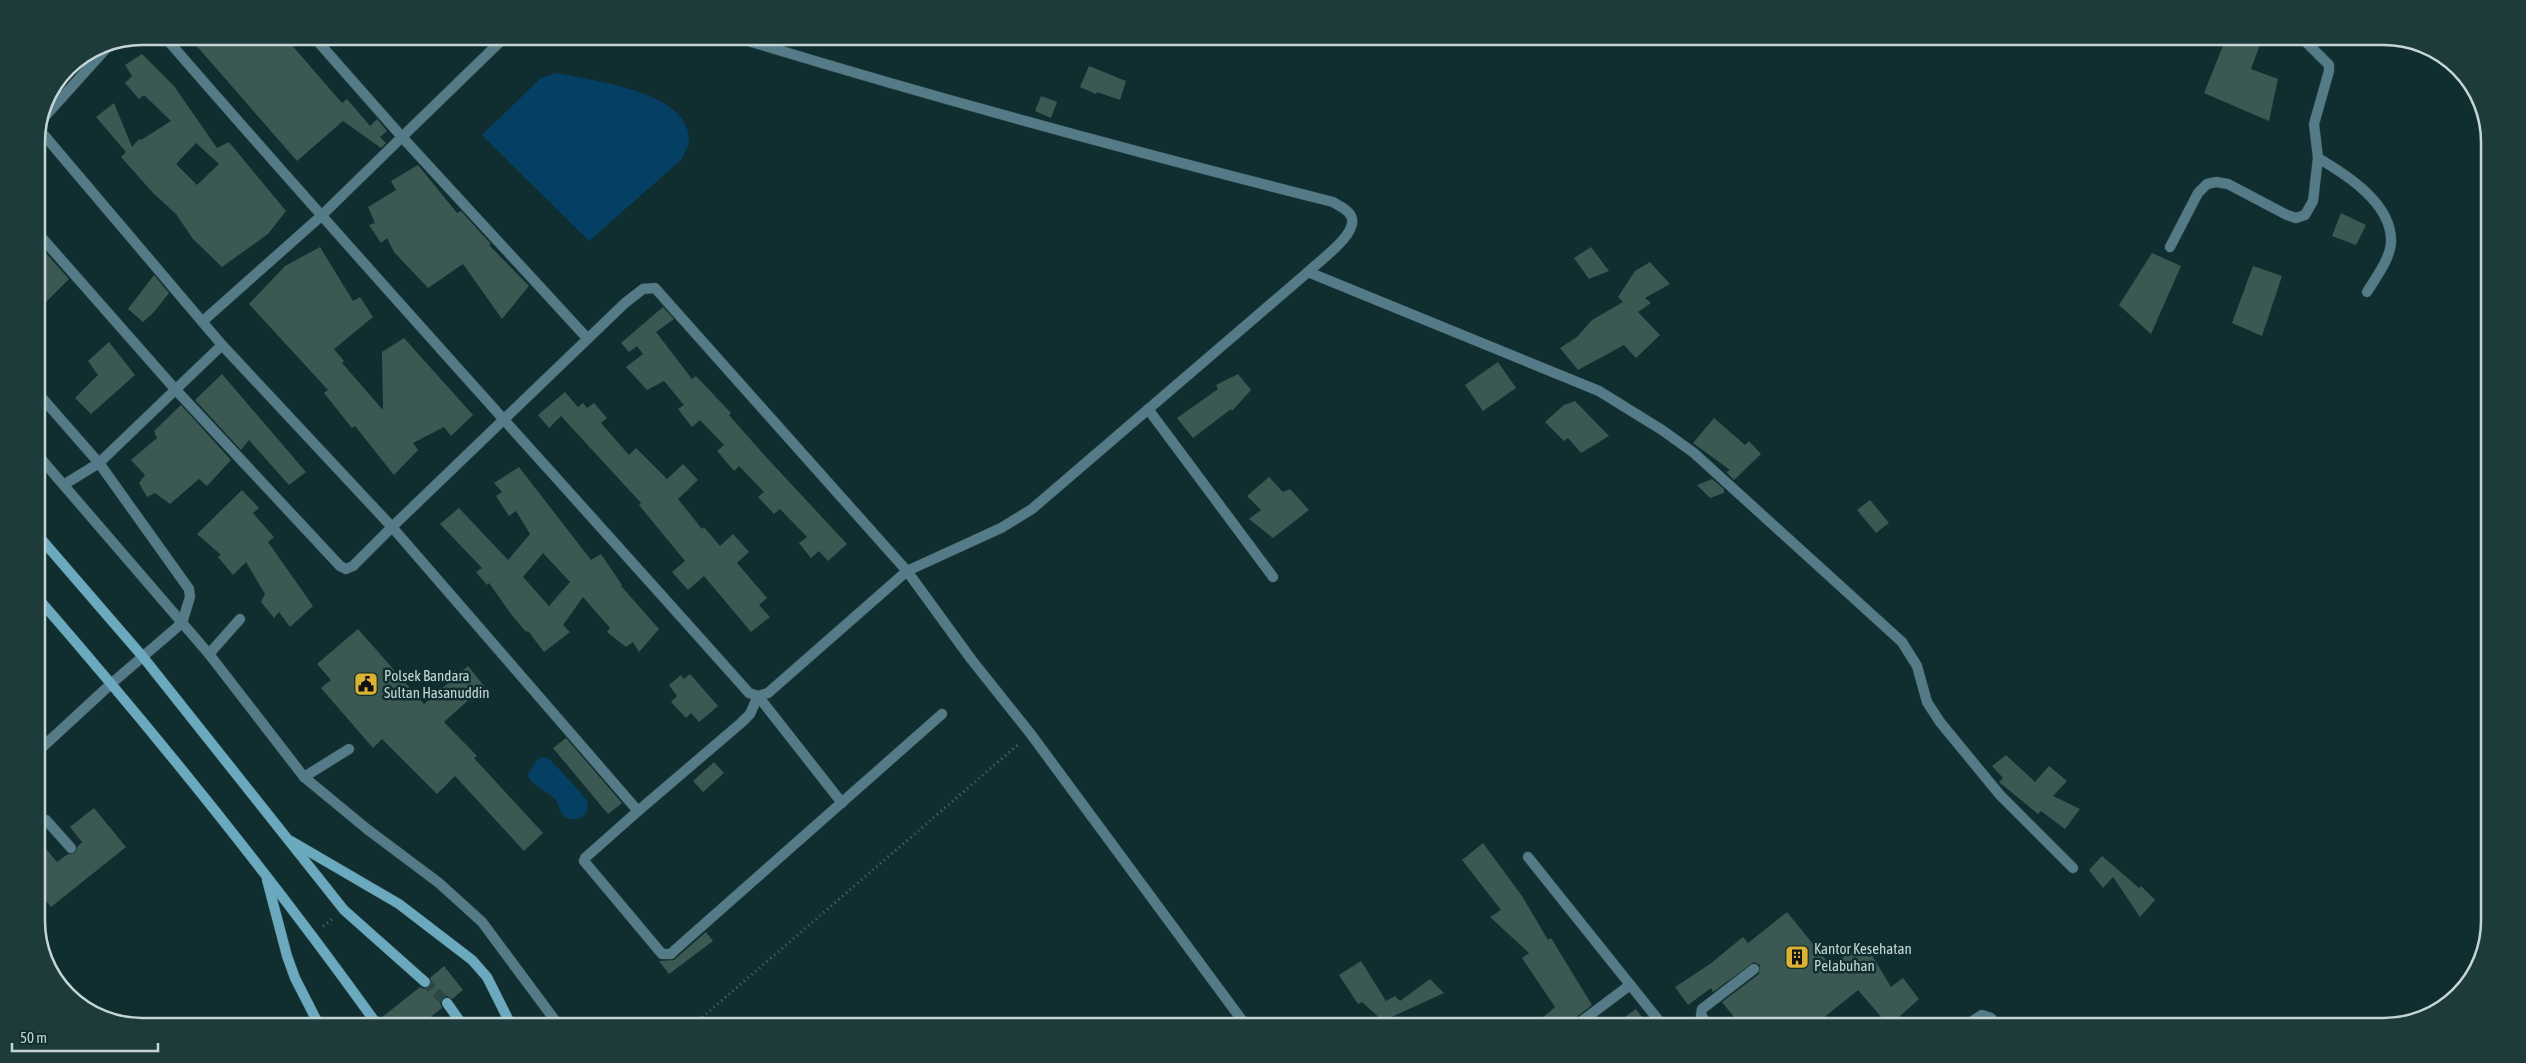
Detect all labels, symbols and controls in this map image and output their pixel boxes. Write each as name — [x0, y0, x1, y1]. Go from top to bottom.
place label: Polsek Bandara Sultan Hasanuddin — [384, 667, 490, 701]
public building icon: Polsek Bandara Sultan Hasanuddin — [353, 671, 379, 697]
place label: Kantor Kesehatan Pelabuhan — [1814, 940, 1912, 974]
building icon: Kantor Kesehatan Pelabuhan — [1784, 944, 1810, 970]
scale bar — [12, 1020, 159, 1052]
text: 50 m — [20, 1029, 47, 1046]

